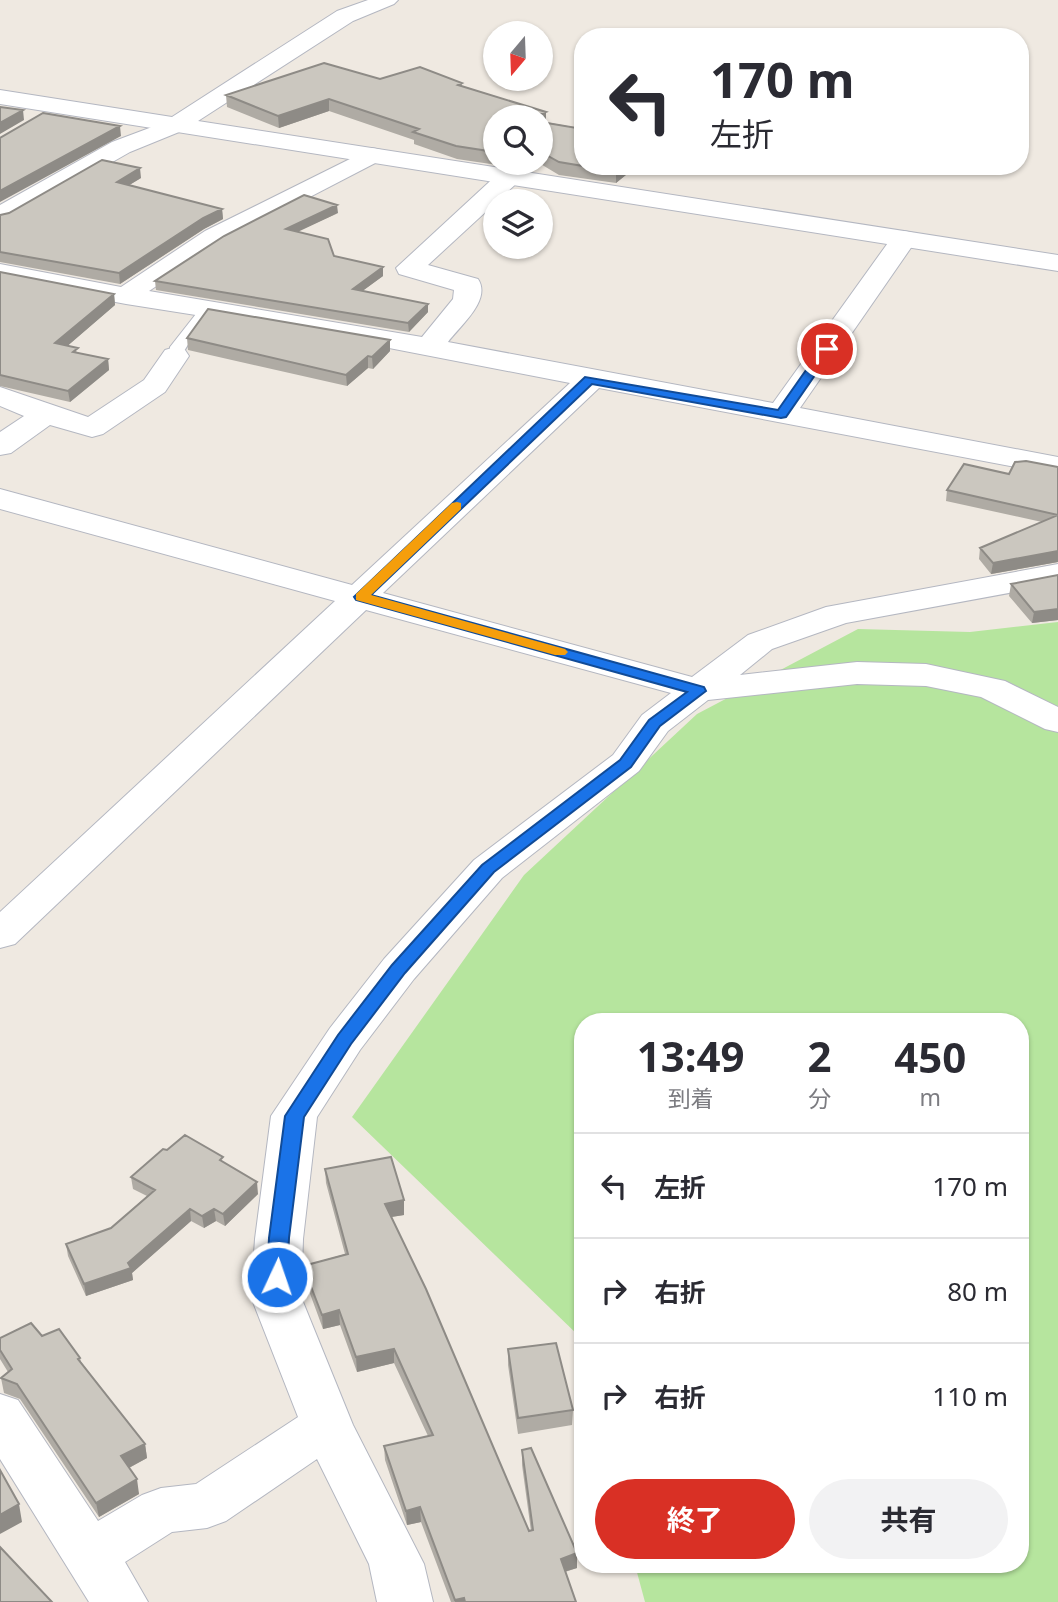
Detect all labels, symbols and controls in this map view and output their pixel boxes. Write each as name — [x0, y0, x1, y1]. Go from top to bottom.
north arrow — [483, 21, 553, 91]
map controls — [483, 21, 553, 259]
text: 170 m — [710, 46, 855, 112]
icon: left — [595, 56, 686, 147]
button: search — [483, 105, 553, 175]
text: 左折 — [710, 112, 774, 155]
button: layers — [483, 189, 553, 259]
pin — [797, 319, 857, 379]
icon: arrive — [808, 330, 846, 368]
text: 13:49 — [637, 1027, 745, 1084]
text: 2 — [807, 1027, 831, 1084]
text: 450 — [894, 1028, 966, 1085]
text: m — [919, 1081, 941, 1113]
text: 到着 — [668, 1082, 714, 1114]
text: 分 — [808, 1082, 831, 1114]
icon: left — [595, 1167, 633, 1205]
text: 170 m — [932, 1168, 1008, 1204]
text: 左折 — [654, 1169, 706, 1205]
position arrow — [240, 1240, 314, 1314]
icon: right — [595, 1272, 633, 1310]
text: 80 m — [947, 1273, 1008, 1309]
text: 右折 — [654, 1274, 706, 1310]
icon: right — [595, 1377, 633, 1415]
text: 110 m — [932, 1378, 1008, 1414]
text: 右折 — [654, 1379, 706, 1415]
button: 終了 — [595, 1479, 795, 1559]
button: 共有 — [809, 1479, 1008, 1559]

